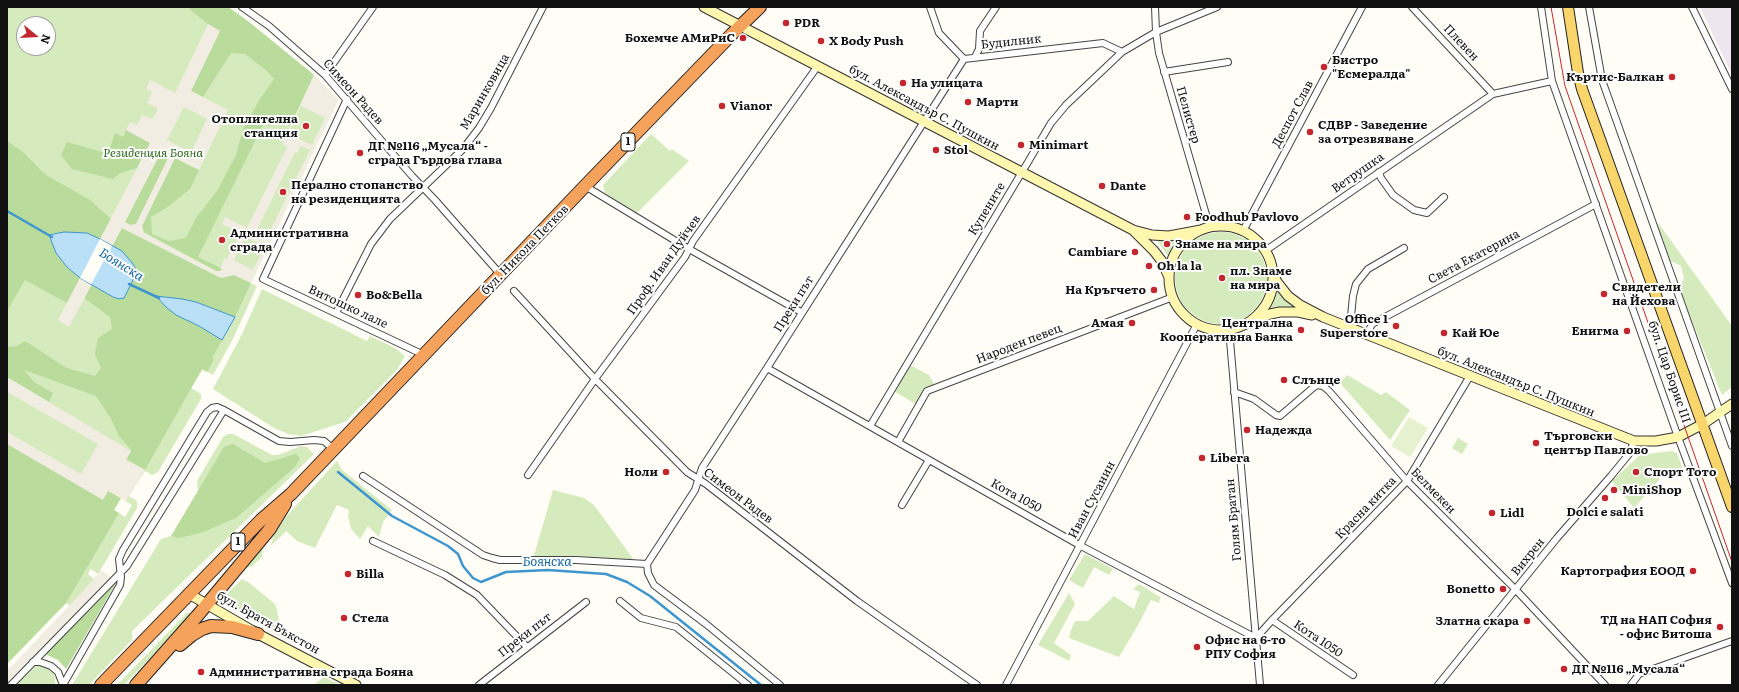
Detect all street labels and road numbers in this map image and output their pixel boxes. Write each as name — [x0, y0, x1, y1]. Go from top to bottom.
street label: Плевен — [1440, 22, 1482, 64]
street label: Будилник — [980, 32, 1042, 52]
street label: Маринковица — [457, 51, 513, 133]
street label: Симеон Радев — [320, 56, 386, 128]
street label: бул. Александър С. Пушкин — [846, 62, 1002, 154]
street label: Деспот Слав — [1269, 78, 1317, 150]
street label: Пелистер — [1173, 85, 1203, 145]
road number: 1 — [621, 133, 635, 151]
street label: Ветрушка — [1329, 150, 1387, 196]
street label: Купените — [966, 180, 1008, 238]
street label: бул. Никола Петков — [478, 202, 572, 298]
street label: Проф. Иван Дуйчев — [624, 212, 704, 318]
street label: Света Екатерина — [1426, 227, 1522, 287]
street label: Преки път — [771, 273, 817, 335]
street label: Витошко лале — [306, 282, 390, 332]
street label: бул. Цар Борис III — [1645, 319, 1693, 425]
street label: Народен певец — [974, 321, 1064, 367]
street label: бул. Александър С. Пушкин — [1435, 344, 1597, 420]
street label: Иван Сусанин — [1066, 459, 1118, 541]
street label: Симеон Радев — [700, 465, 776, 527]
street label: Белмекен — [1408, 465, 1458, 517]
street label: Красна китка — [1332, 474, 1400, 542]
street label: Кота 1050 — [988, 476, 1044, 516]
street label: Голям Братан — [1223, 478, 1245, 562]
road number: 1 — [231, 533, 245, 551]
street label: Вихрен — [1508, 535, 1548, 579]
street label: бул. Братя Бъкстон — [214, 589, 322, 657]
street label: Преки път — [495, 610, 555, 660]
street label: Кота 1050 — [1291, 617, 1345, 661]

